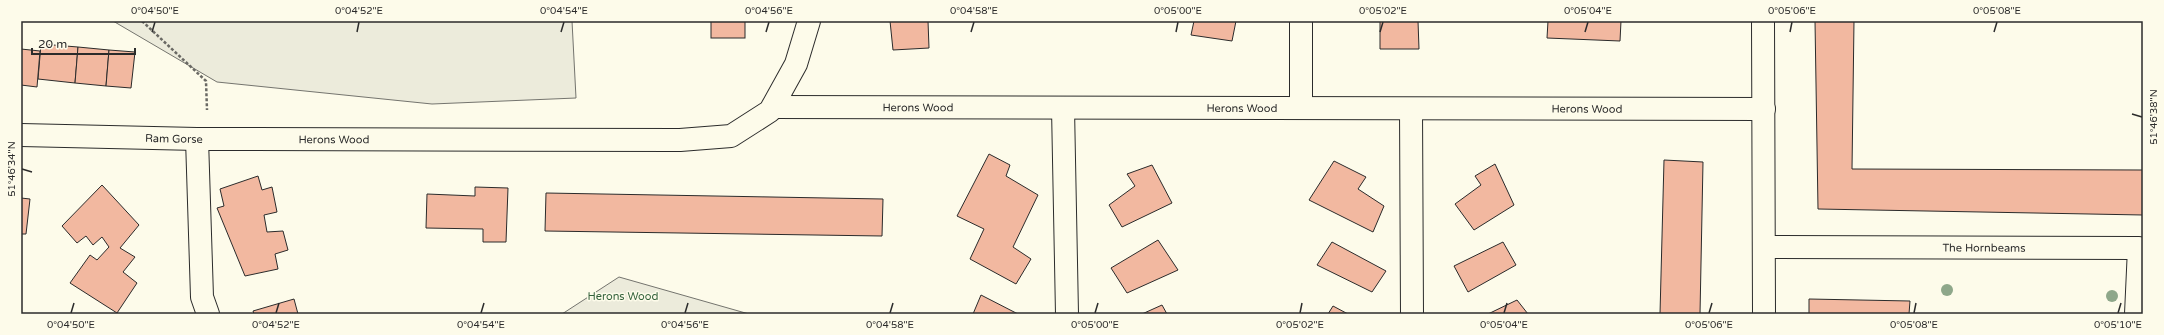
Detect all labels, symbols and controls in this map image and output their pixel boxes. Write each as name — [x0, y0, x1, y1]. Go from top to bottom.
text: 0°04'50"E — [131, 5, 179, 17]
text: 0°04'52"E — [335, 5, 383, 17]
text: 0°04'54"E — [540, 5, 588, 17]
text: 0°04'56"E — [745, 5, 793, 17]
text: 0°04'58"E — [950, 5, 998, 17]
text: 0°05'00"E — [1154, 5, 1202, 17]
text: 0°05'02"E — [1359, 5, 1407, 17]
text: 0°05'04"E — [1564, 5, 1612, 17]
text: 0°05'06"E — [1768, 5, 1816, 17]
text: 0°05'08"E — [1973, 5, 2021, 17]
scale bar — [32, 30, 135, 56]
text: 20 m — [38, 37, 67, 51]
text: 51°46'38"N — [2148, 89, 2160, 145]
street label: Herons Wood — [882, 101, 954, 114]
street label: Herons Wood — [1206, 101, 1278, 115]
street label: Herons Wood — [1551, 102, 1623, 115]
street label: Ram Gorse — [145, 131, 203, 146]
street label: Herons Wood — [298, 133, 370, 146]
text: 51°46'34"N — [6, 141, 18, 197]
street label: The Hornbeams — [1942, 241, 2026, 254]
park label: Herons Wood — [588, 290, 659, 303]
text: 0°04'50"E — [47, 319, 95, 331]
text: 0°04'52"E — [252, 319, 300, 331]
text: 0°04'54"E — [457, 319, 505, 331]
text: 0°04'56"E — [661, 319, 709, 331]
text: 0°04'58"E — [866, 319, 914, 331]
text: 0°05'00"E — [1071, 319, 1119, 331]
text: 0°05'02"E — [1276, 319, 1324, 331]
text: 0°05'04"E — [1480, 319, 1528, 331]
text: 0°05'06"E — [1685, 319, 1733, 331]
text: 0°05'08"E — [1890, 319, 1938, 331]
text: 0°05'10"E — [2094, 319, 2142, 331]

